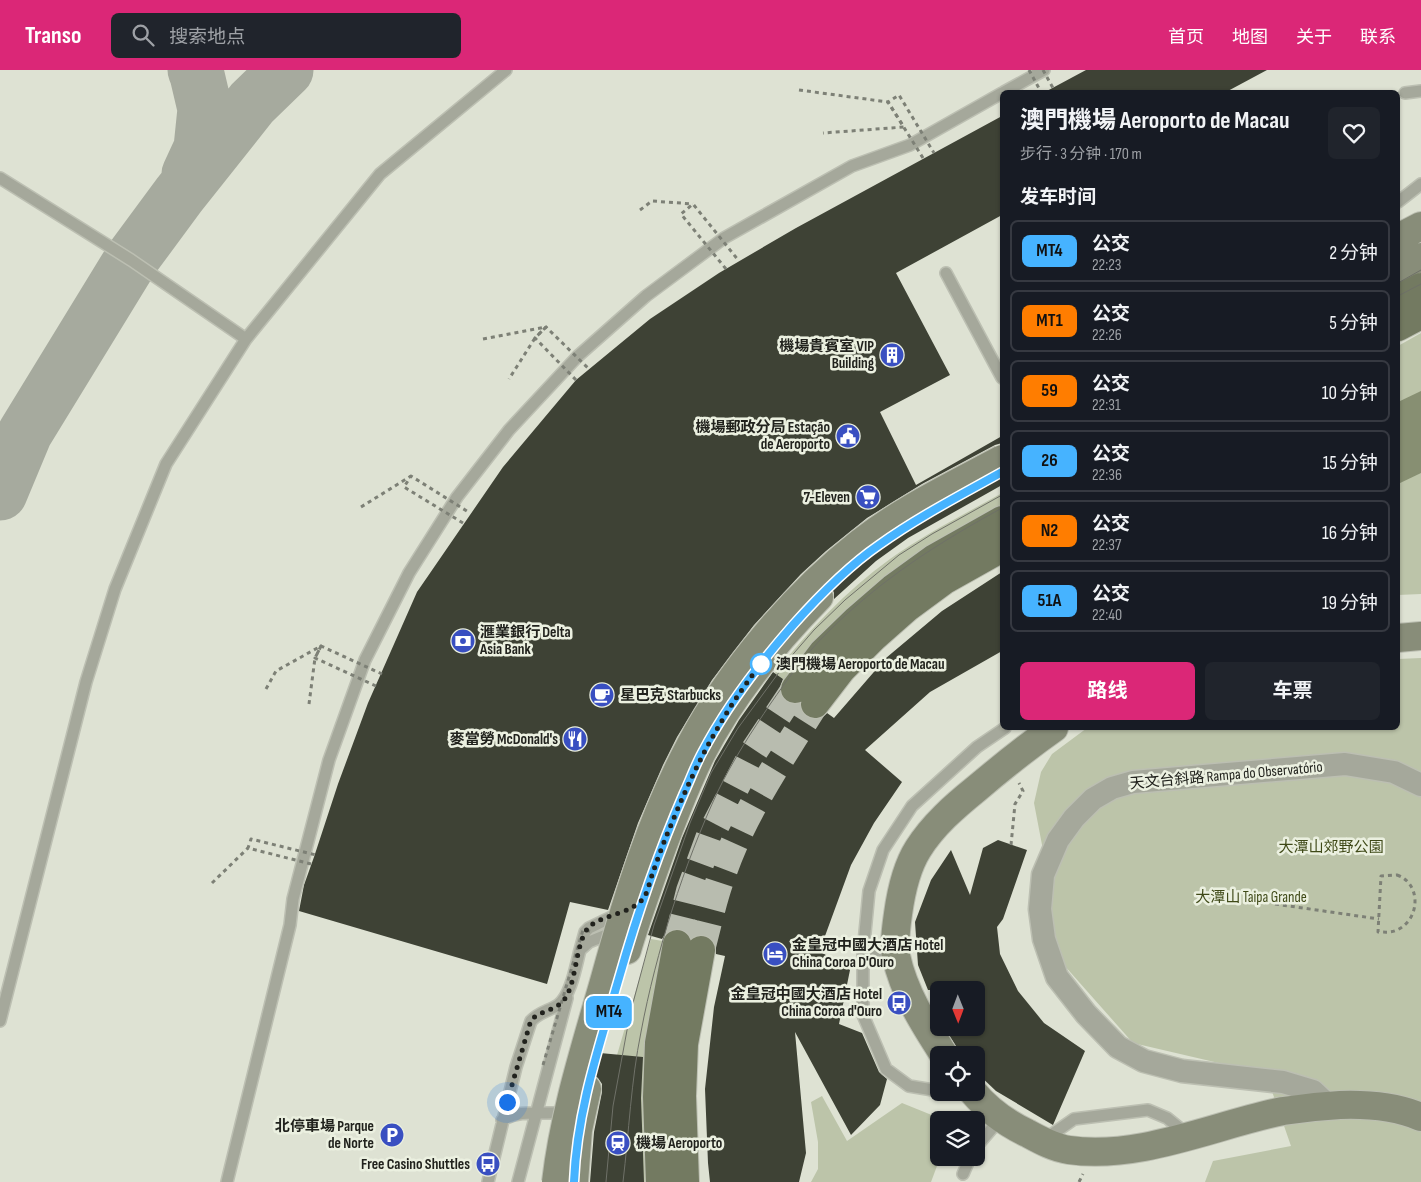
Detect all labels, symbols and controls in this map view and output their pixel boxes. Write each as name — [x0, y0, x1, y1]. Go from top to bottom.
search box — [111, 13, 461, 58]
text: Transo — [25, 21, 81, 50]
icon: search — [129, 21, 157, 49]
text: 搜索地点 — [169, 26, 245, 49]
text: 首页 — [1168, 27, 1204, 48]
text: 地图 — [1232, 27, 1268, 48]
text: 关于 — [1296, 27, 1332, 48]
text: 联系 — [1360, 27, 1396, 48]
text: 澳門機場 Aeroporto de Macau — [1020, 106, 1290, 135]
button: heart — [1328, 107, 1380, 159]
text: 步行 · 3 分钟 · 170 m — [1020, 145, 1142, 164]
text: 发车时间 — [1020, 186, 1096, 209]
text: 公交 — [1092, 233, 1130, 256]
text: MT4 — [1036, 240, 1063, 261]
text: 2 分钟 — [1329, 242, 1378, 265]
text: 22:23 — [1092, 256, 1122, 275]
text: 公交 — [1092, 303, 1130, 326]
text: MT1 — [1036, 310, 1063, 331]
text: 5 分钟 — [1329, 312, 1378, 335]
text: 22:26 — [1092, 326, 1122, 345]
place label: 機場貴賓室 VIP Building — [779, 337, 875, 373]
building icon: 機場貴賓室 VIP Building — [879, 342, 905, 368]
text: 公交 — [1092, 373, 1130, 396]
text: 59 — [1041, 380, 1058, 401]
text: 10 分钟 — [1322, 382, 1378, 405]
text: 22:31 — [1092, 396, 1121, 415]
place label: 機場郵政分局 Estação de Aeroporto — [695, 418, 830, 454]
public building icon: 機場郵政分局 Estação de Aeroporto — [835, 423, 861, 449]
text: 公交 — [1092, 443, 1130, 466]
text: 26 — [1041, 450, 1058, 471]
text: 15 分钟 — [1323, 452, 1378, 475]
text: 22:36 — [1092, 466, 1122, 485]
supermarket icon: 7-Eleven — [855, 484, 881, 510]
place label: 7-Eleven — [803, 488, 850, 507]
text: 公交 — [1092, 513, 1130, 536]
text: N2 — [1041, 520, 1058, 541]
text: 16 分钟 — [1322, 522, 1378, 545]
text: 22:37 — [1092, 536, 1121, 555]
text: 公交 — [1092, 583, 1130, 606]
text: 51A — [1038, 590, 1061, 611]
text: 19 分钟 — [1322, 592, 1378, 615]
text: 22:40 — [1092, 606, 1122, 625]
place label: 滙業銀行 Delta Asia Bank — [479, 623, 571, 659]
bank icon: 滙業銀行 Delta Asia Bank — [450, 628, 476, 654]
marker: 澳門機場 Aeroporto de Macau — [750, 653, 772, 675]
place label: 澳門機場 Aeroporto de Macau — [776, 655, 944, 674]
button: 路线 — [1020, 662, 1195, 720]
button: 车票 — [1205, 662, 1380, 720]
cafe icon: 星巴克 Starbucks — [589, 682, 615, 708]
place label: 星巴克 Starbucks — [620, 686, 721, 705]
restaurant icon: 麥當勞 McDonald's — [562, 726, 588, 752]
place label: 麥當勞 McDonald's — [450, 730, 558, 749]
street label: 天文台斜路 Rampa do Observatório — [1129, 758, 1323, 793]
park label: 大潭山郊野公園 — [1278, 838, 1384, 857]
park label: 大潭山 Taipa Grande — [1195, 888, 1307, 907]
place label: 金皇冠中國大酒店 Hotel China Coroa D'Ouro — [792, 936, 943, 972]
hotel icon: 金皇冠中國大酒店 Hotel China Coroa D'Ouro — [762, 941, 788, 967]
north arrow — [930, 981, 985, 1036]
map controls — [930, 981, 985, 1166]
place label: 金皇冠中國大酒店 Hotel China Coroa d'Ouro — [731, 985, 882, 1021]
bus stop icon: 金皇冠中國大酒店 Hotel China Coroa d'Ouro — [886, 990, 912, 1016]
line badge: MT4 — [580, 996, 638, 1028]
text: MT4 — [596, 1001, 622, 1022]
button: locate — [930, 1046, 985, 1101]
your location — [495, 1090, 520, 1115]
button: layers — [930, 1111, 985, 1166]
place label: 北停車場 Parque de Norte — [275, 1117, 374, 1153]
parking icon: 北停車場 Parque de Norte — [379, 1122, 405, 1148]
station icon: 機場 Aeroporto — [605, 1130, 631, 1156]
place label: 機場 Aeroporto — [636, 1134, 722, 1153]
bus stop icon: Free Casino Shuttles — [475, 1151, 501, 1177]
place label: Free Casino Shuttles — [361, 1155, 470, 1174]

